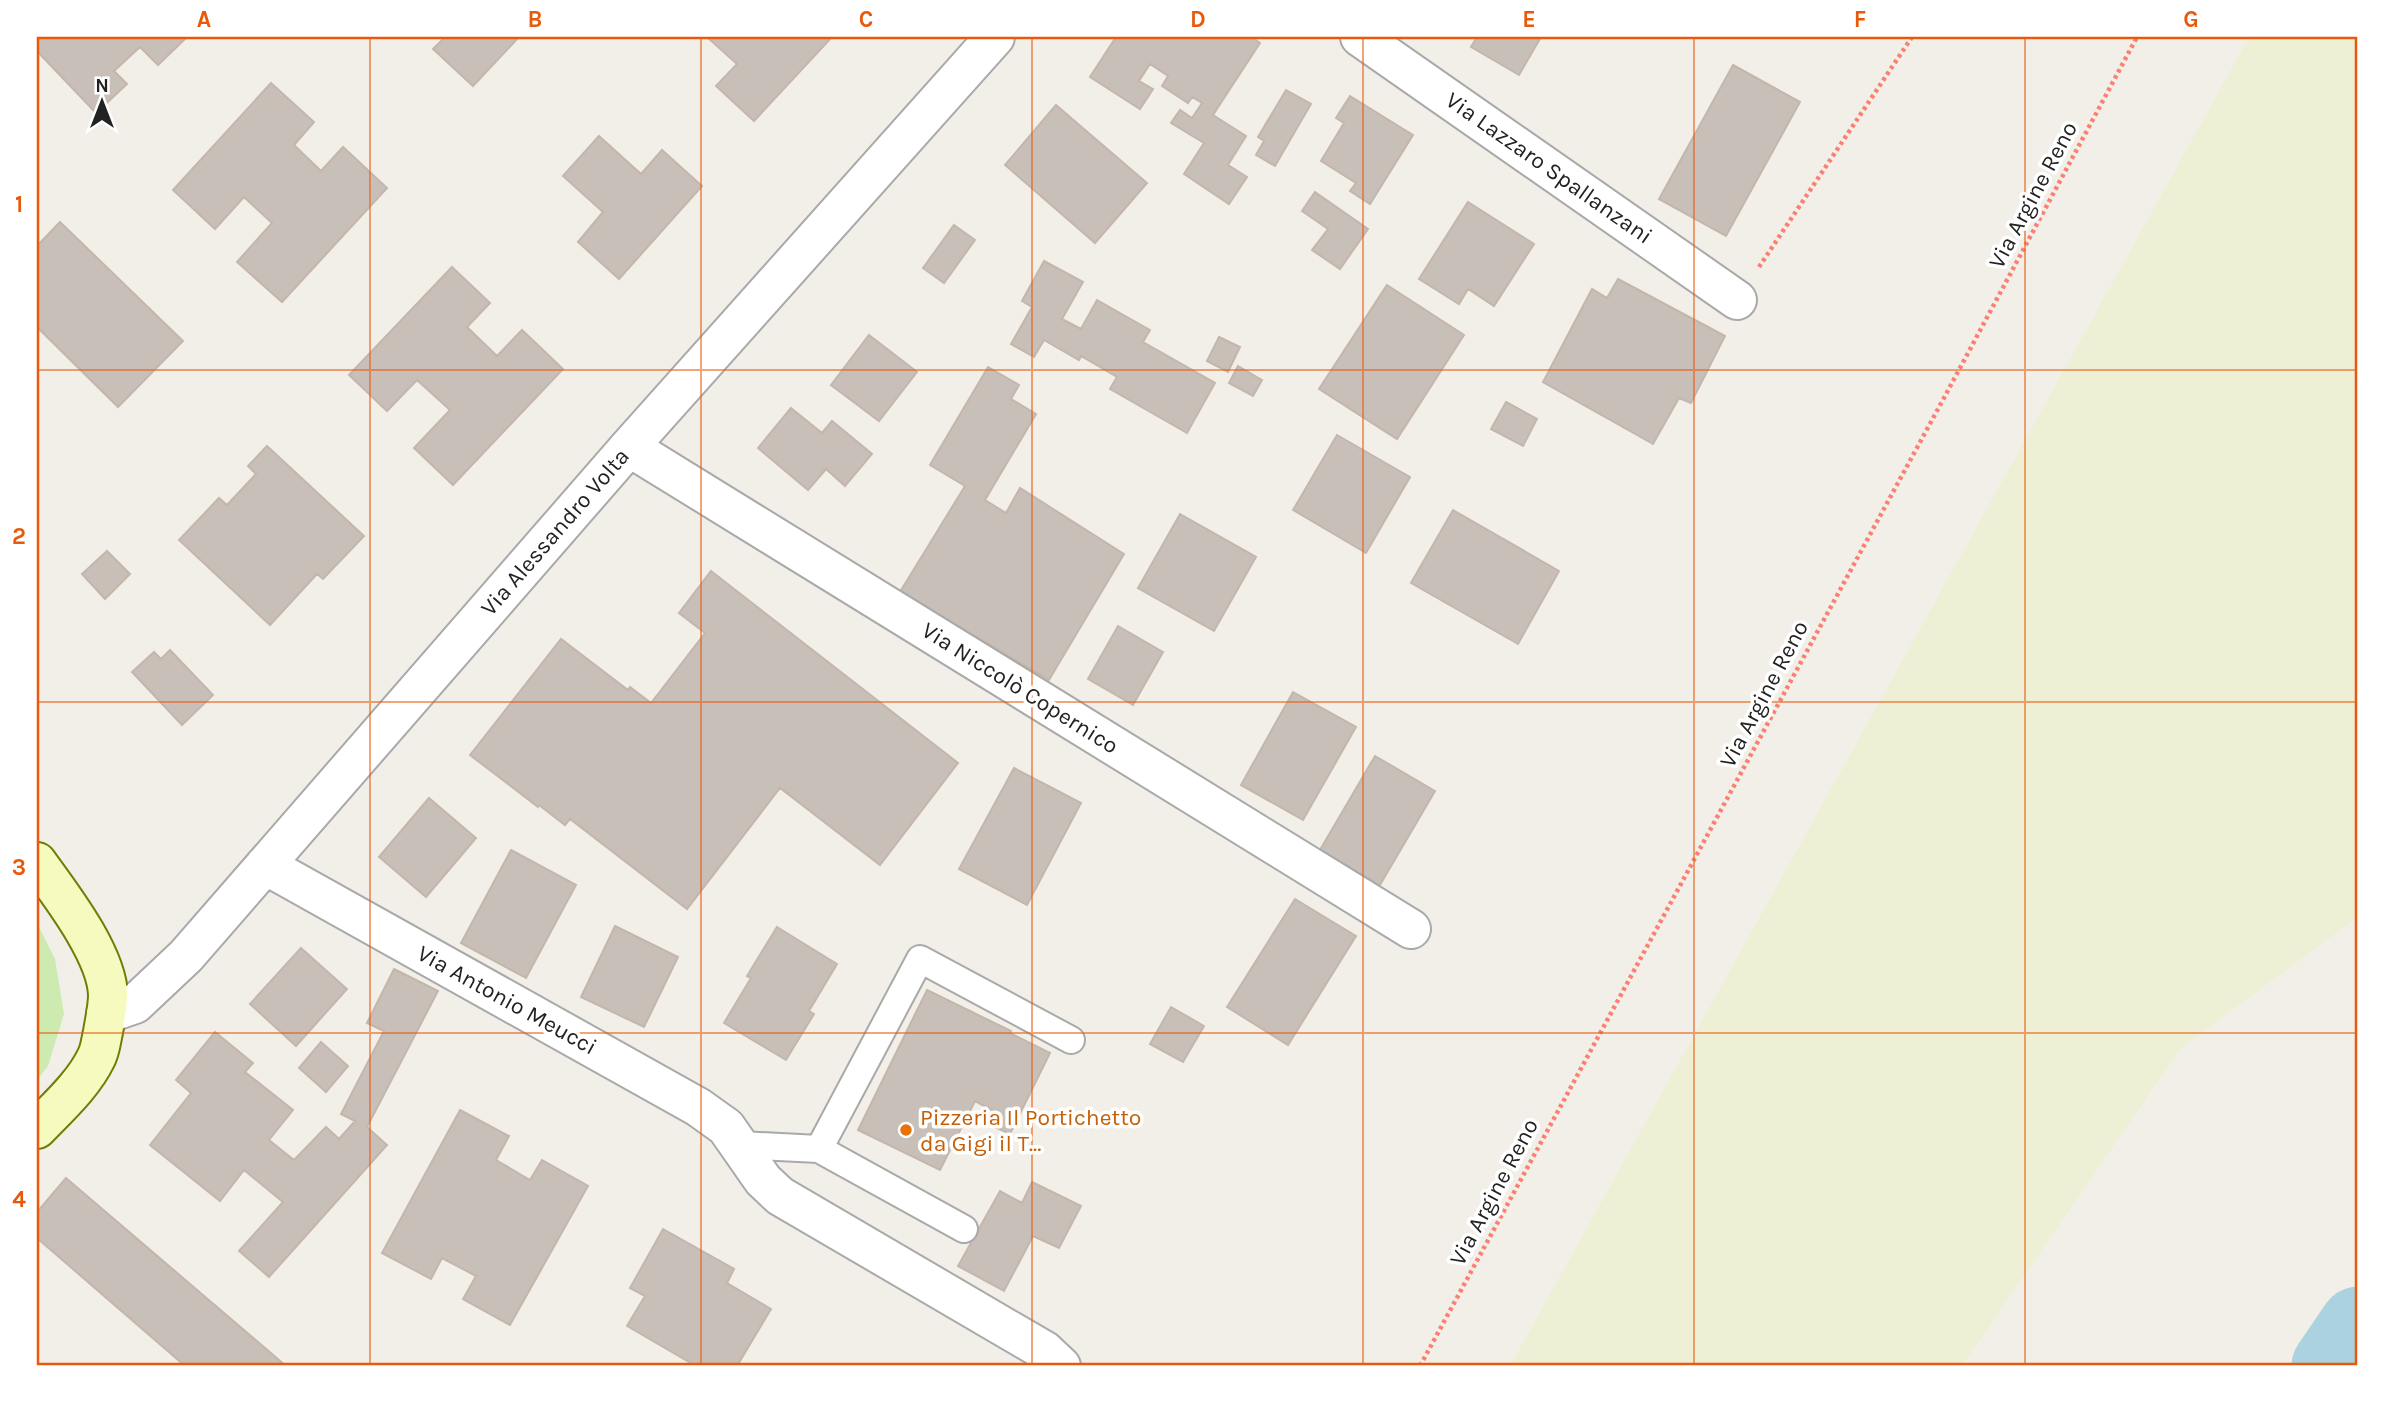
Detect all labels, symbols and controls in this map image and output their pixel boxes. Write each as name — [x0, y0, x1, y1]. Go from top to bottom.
text: A — [197, 6, 211, 33]
text: B — [528, 6, 542, 33]
text: C — [859, 6, 873, 33]
text: D — [1190, 6, 1206, 33]
text: E — [1522, 6, 1536, 33]
text: F — [1854, 6, 1866, 33]
text: G — [2183, 6, 2199, 33]
north arrow — [66, 66, 136, 136]
text: N — [95, 75, 109, 97]
street label: Via Lazzaro Spallanzani — [1441, 86, 1657, 250]
street label: Via Argine Reno — [1983, 117, 2083, 273]
text: 1 — [15, 191, 23, 218]
street label: Via Alessandro Volta — [475, 443, 635, 621]
text: 2 — [12, 523, 26, 550]
street label: Via Niccolò Copernico — [917, 616, 1123, 760]
street label: Via Argine Reno — [1714, 616, 1814, 772]
text: 3 — [12, 854, 26, 881]
street label: Via Antonio Meucci — [413, 940, 601, 1060]
place label: Pizzeria Il Portichetto da Gigi il T... — [920, 1104, 1141, 1157]
street label: Via Argine Reno — [1444, 1114, 1544, 1270]
marker: Pizzeria Il Portichetto da Gigi il T... — [898, 1122, 914, 1138]
text: 4 — [12, 1186, 26, 1213]

